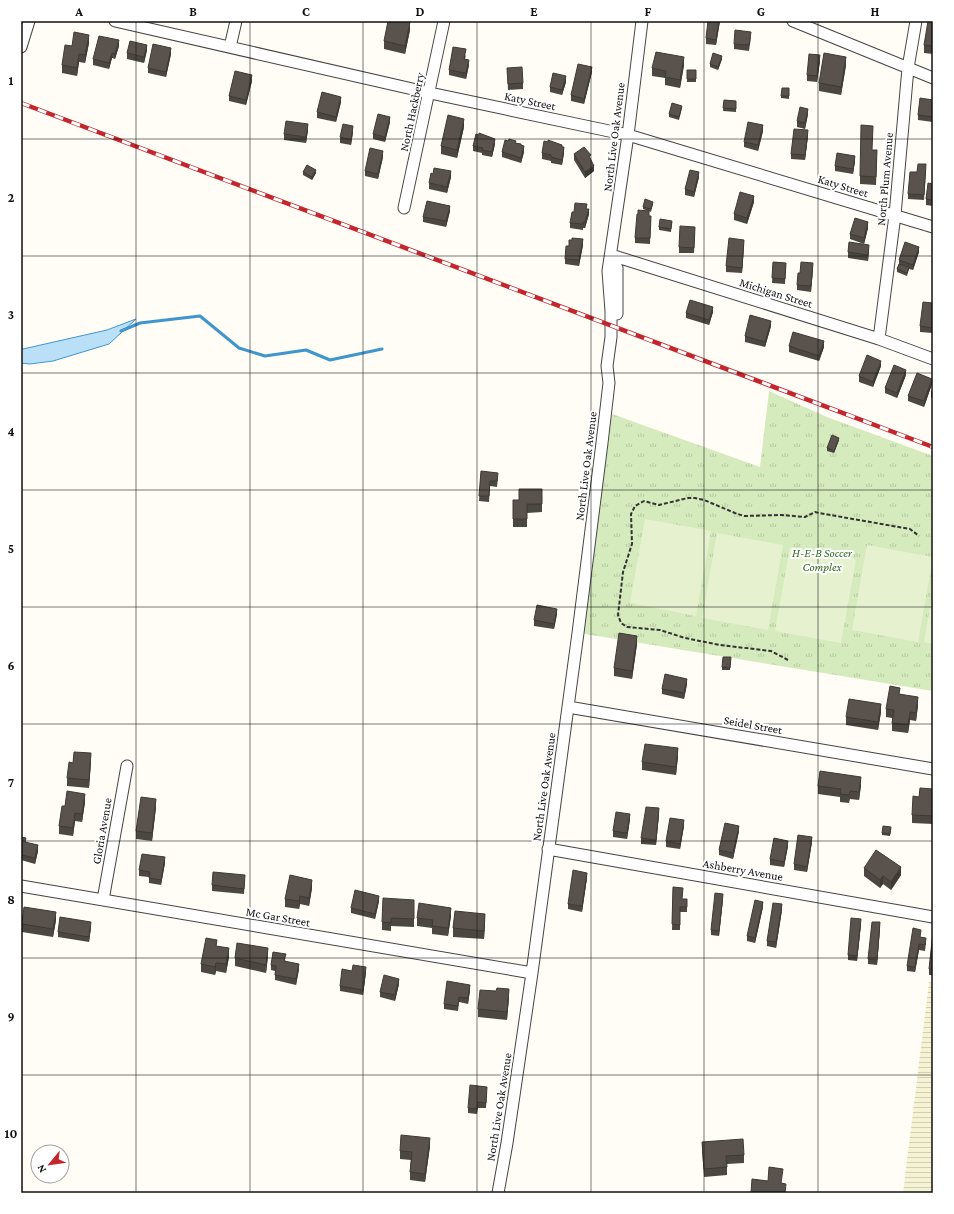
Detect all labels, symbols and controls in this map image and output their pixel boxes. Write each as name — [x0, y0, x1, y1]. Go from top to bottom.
text: A — [74, 4, 83, 19]
text: B — [189, 4, 197, 19]
text: C — [302, 4, 310, 19]
text: D — [416, 4, 425, 19]
text: E — [530, 4, 538, 19]
text: F — [645, 4, 652, 19]
text: G — [757, 4, 765, 19]
text: H — [871, 4, 880, 19]
street label: North Hackberry — [397, 71, 427, 153]
text: 1 — [9, 73, 14, 88]
street label: North Live Oak Avenue — [600, 82, 628, 192]
street label: Katy Street — [503, 89, 558, 113]
street label: North Plum Avenue — [874, 132, 896, 226]
street label: Katy Street — [816, 172, 871, 201]
text: 2 — [8, 190, 15, 205]
street label: Michigan Street — [738, 275, 815, 311]
text: 3 — [8, 307, 14, 322]
street label: North Live Oak Avenue — [572, 411, 600, 521]
text: 4 — [7, 424, 15, 439]
text: 5 — [8, 541, 14, 556]
park label: H-E-B Soccer Complex — [792, 546, 853, 574]
text: 6 — [7, 658, 15, 673]
street label: Seidel Street — [723, 713, 784, 737]
street label: North Live Oak Avenue — [529, 732, 559, 842]
text: 7 — [8, 775, 14, 790]
street label: Gloria Avenue — [89, 797, 115, 865]
street label: Ashberry Avenue — [702, 856, 784, 884]
text: 8 — [7, 892, 15, 907]
street label: Mc Gar Street — [245, 904, 312, 930]
text: 9 — [7, 1009, 15, 1024]
street label: North Live Oak Avenue — [484, 1052, 514, 1162]
text: 10 — [5, 1126, 17, 1141]
north arrow — [30, 1144, 70, 1184]
text: N — [34, 1162, 48, 1175]

